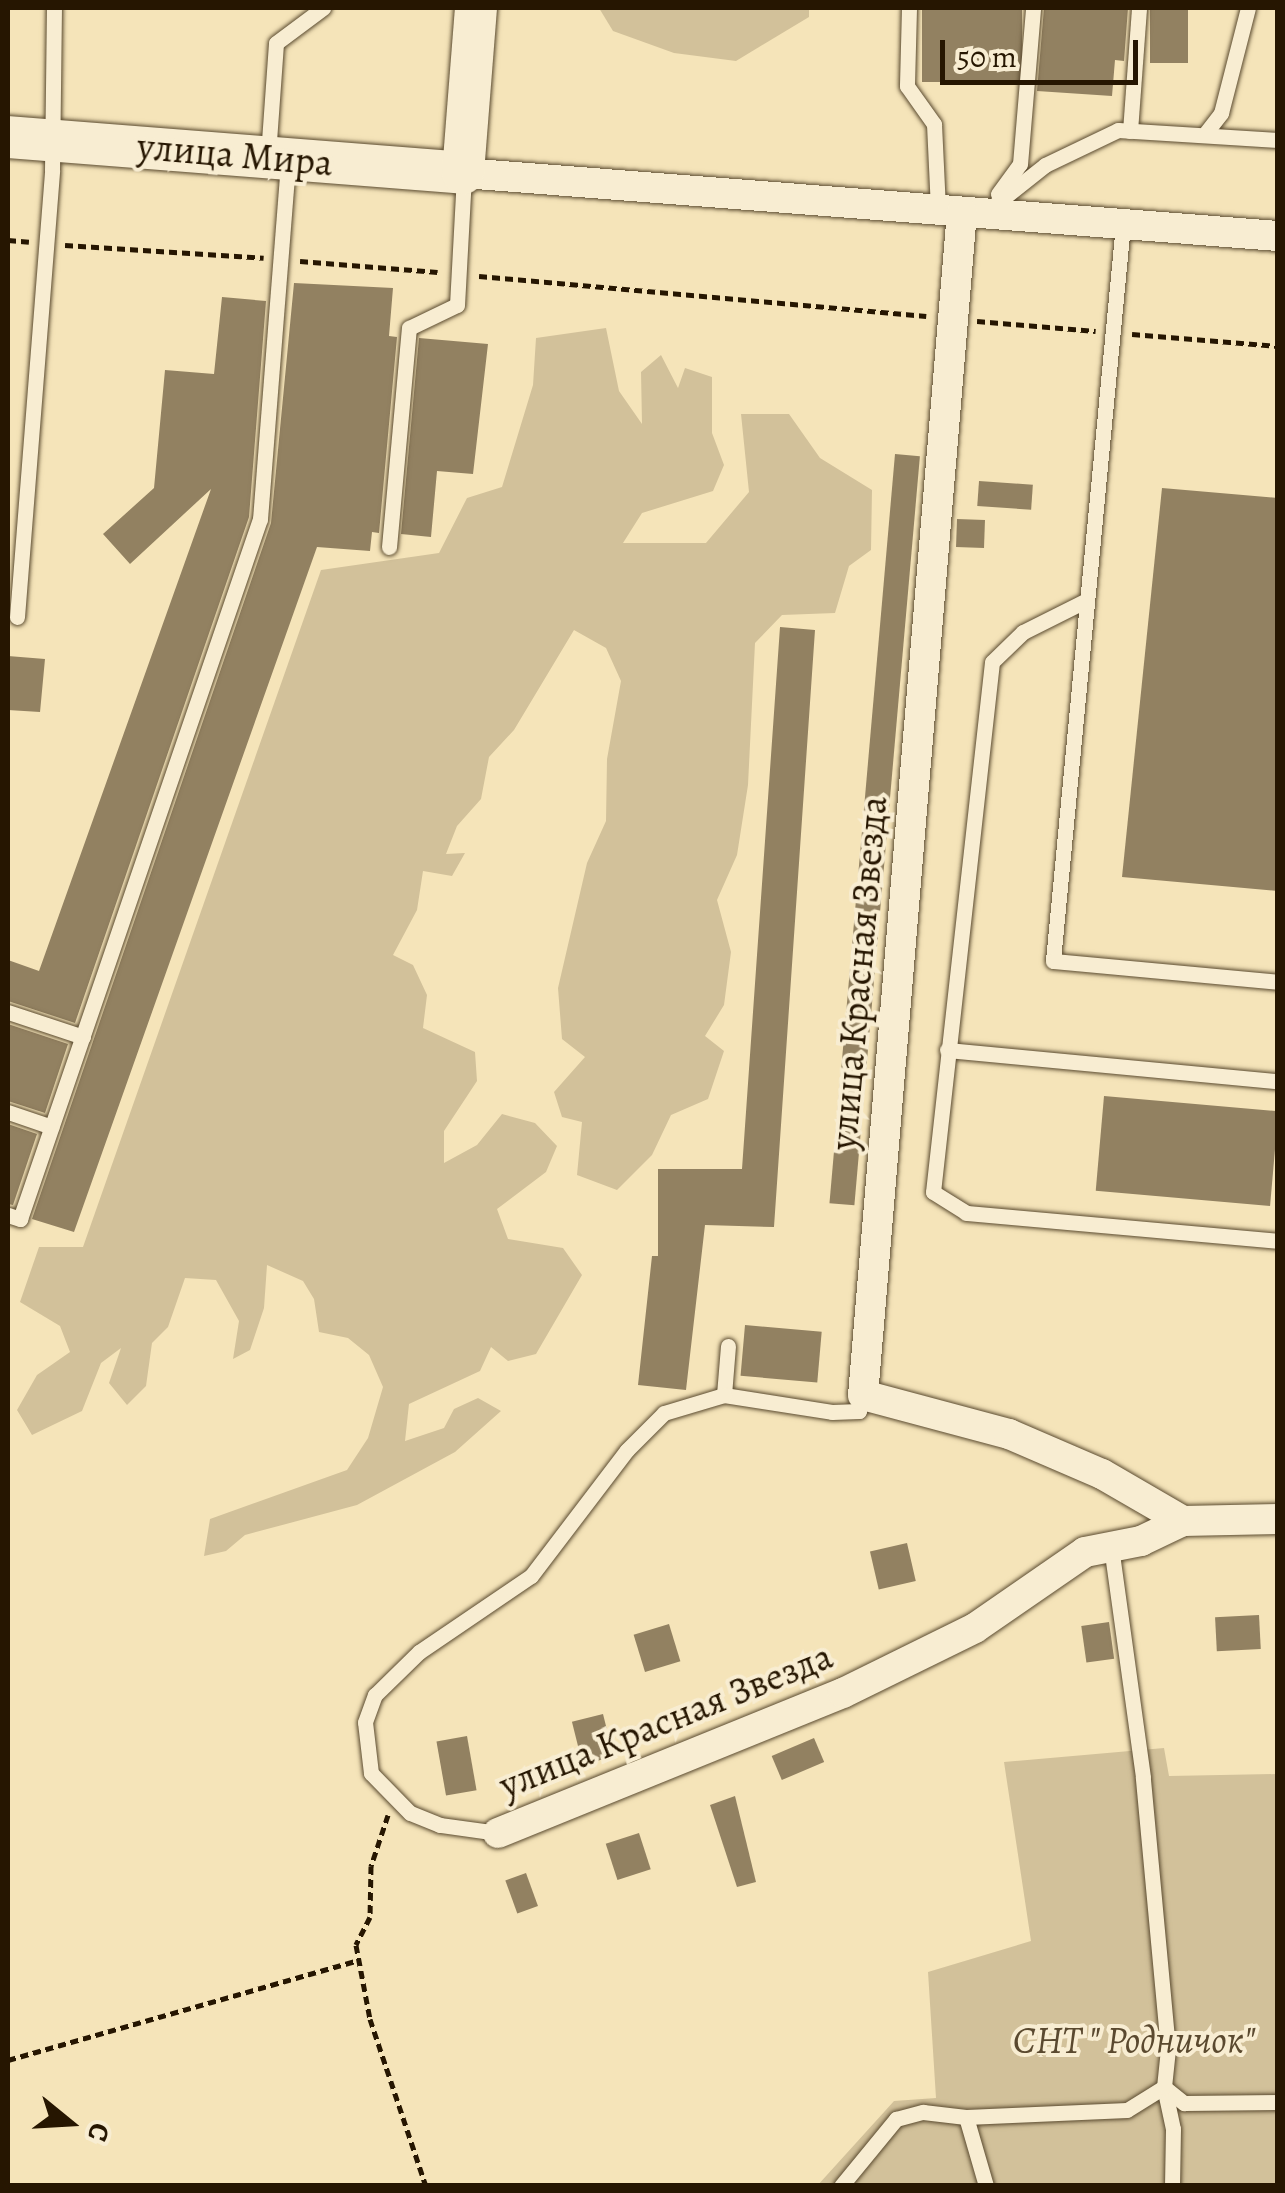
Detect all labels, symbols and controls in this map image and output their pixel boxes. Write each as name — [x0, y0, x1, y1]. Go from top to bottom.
scale bar — [945, 20, 1142, 82]
text: 50 m — [957, 37, 1017, 77]
street label: улица Мира — [135, 124, 335, 186]
street label: улица Красная Звезда — [821, 794, 897, 1152]
street label: улица Красная Звезда — [493, 1633, 839, 1809]
park label: СНТ " Родничок" — [1013, 2018, 1255, 2064]
north arrow — [20, 2073, 120, 2173]
text: С — [78, 2118, 119, 2146]

